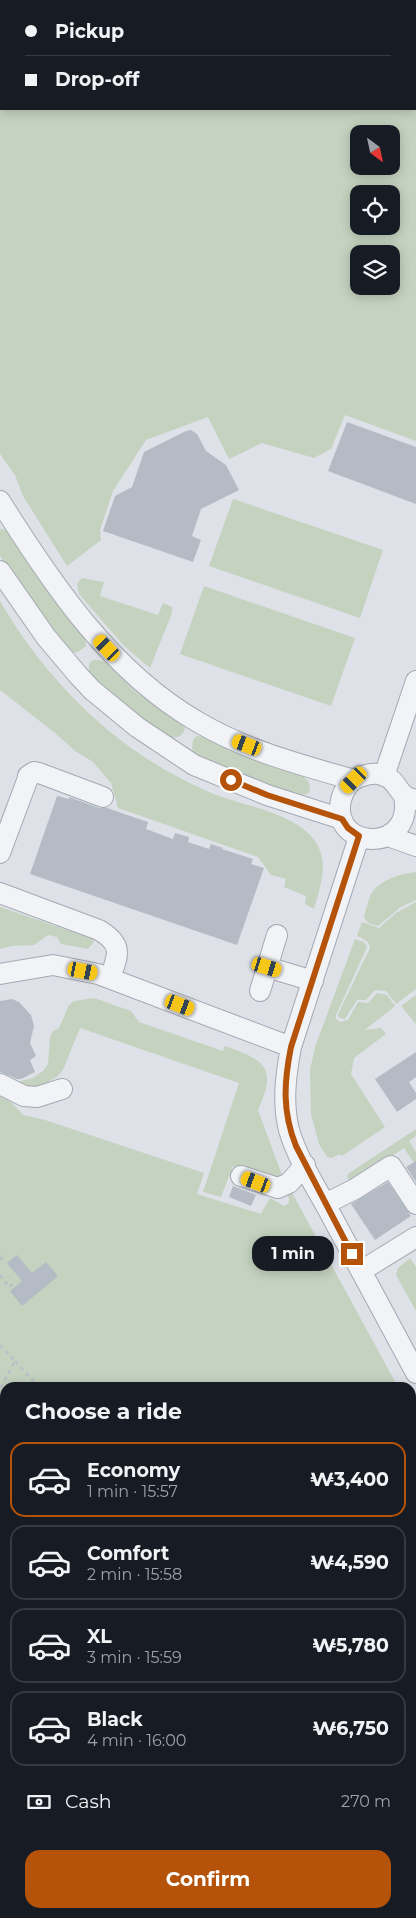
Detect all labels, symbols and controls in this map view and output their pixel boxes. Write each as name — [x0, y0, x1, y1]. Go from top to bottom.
text: Pickup — [55, 20, 124, 43]
text: Drop-off — [55, 68, 139, 91]
north arrow — [350, 125, 400, 175]
map controls — [350, 125, 400, 295]
button: locate — [350, 185, 400, 235]
button: layers — [350, 245, 400, 295]
car — [91, 632, 122, 664]
car — [230, 733, 263, 757]
car — [338, 764, 369, 796]
route start — [220, 769, 242, 791]
car — [250, 955, 283, 979]
car — [66, 961, 99, 981]
car — [163, 993, 196, 1017]
car — [239, 1170, 272, 1194]
callout: 1 min — [252, 1236, 334, 1272]
route end — [341, 1243, 363, 1265]
text: 1 min — [271, 1244, 315, 1263]
text: Choose a ride — [25, 1398, 182, 1425]
icon: car — [27, 1457, 72, 1502]
text: Economy — [87, 1459, 180, 1482]
text: ₩3,400 — [310, 1468, 389, 1491]
text: 1 min · 15:57 — [87, 1482, 178, 1501]
icon: car — [27, 1540, 72, 1585]
text: Comfort — [87, 1542, 169, 1565]
text: ₩4,590 — [311, 1551, 389, 1574]
text: 2 min · 15:58 — [87, 1565, 182, 1584]
icon: car — [27, 1623, 72, 1668]
text: XL — [87, 1625, 112, 1648]
text: ₩5,780 — [312, 1634, 389, 1657]
text: 3 min · 15:59 — [87, 1648, 182, 1667]
icon: car — [27, 1706, 72, 1751]
text: Black — [87, 1708, 143, 1731]
text: ₩6,750 — [313, 1717, 389, 1740]
text: 4 min · 16:00 — [87, 1731, 186, 1750]
icon: cash — [25, 1788, 53, 1816]
text: Cash — [65, 1790, 112, 1813]
text: 270 m — [341, 1792, 391, 1811]
button: Confirm — [25, 1850, 391, 1908]

